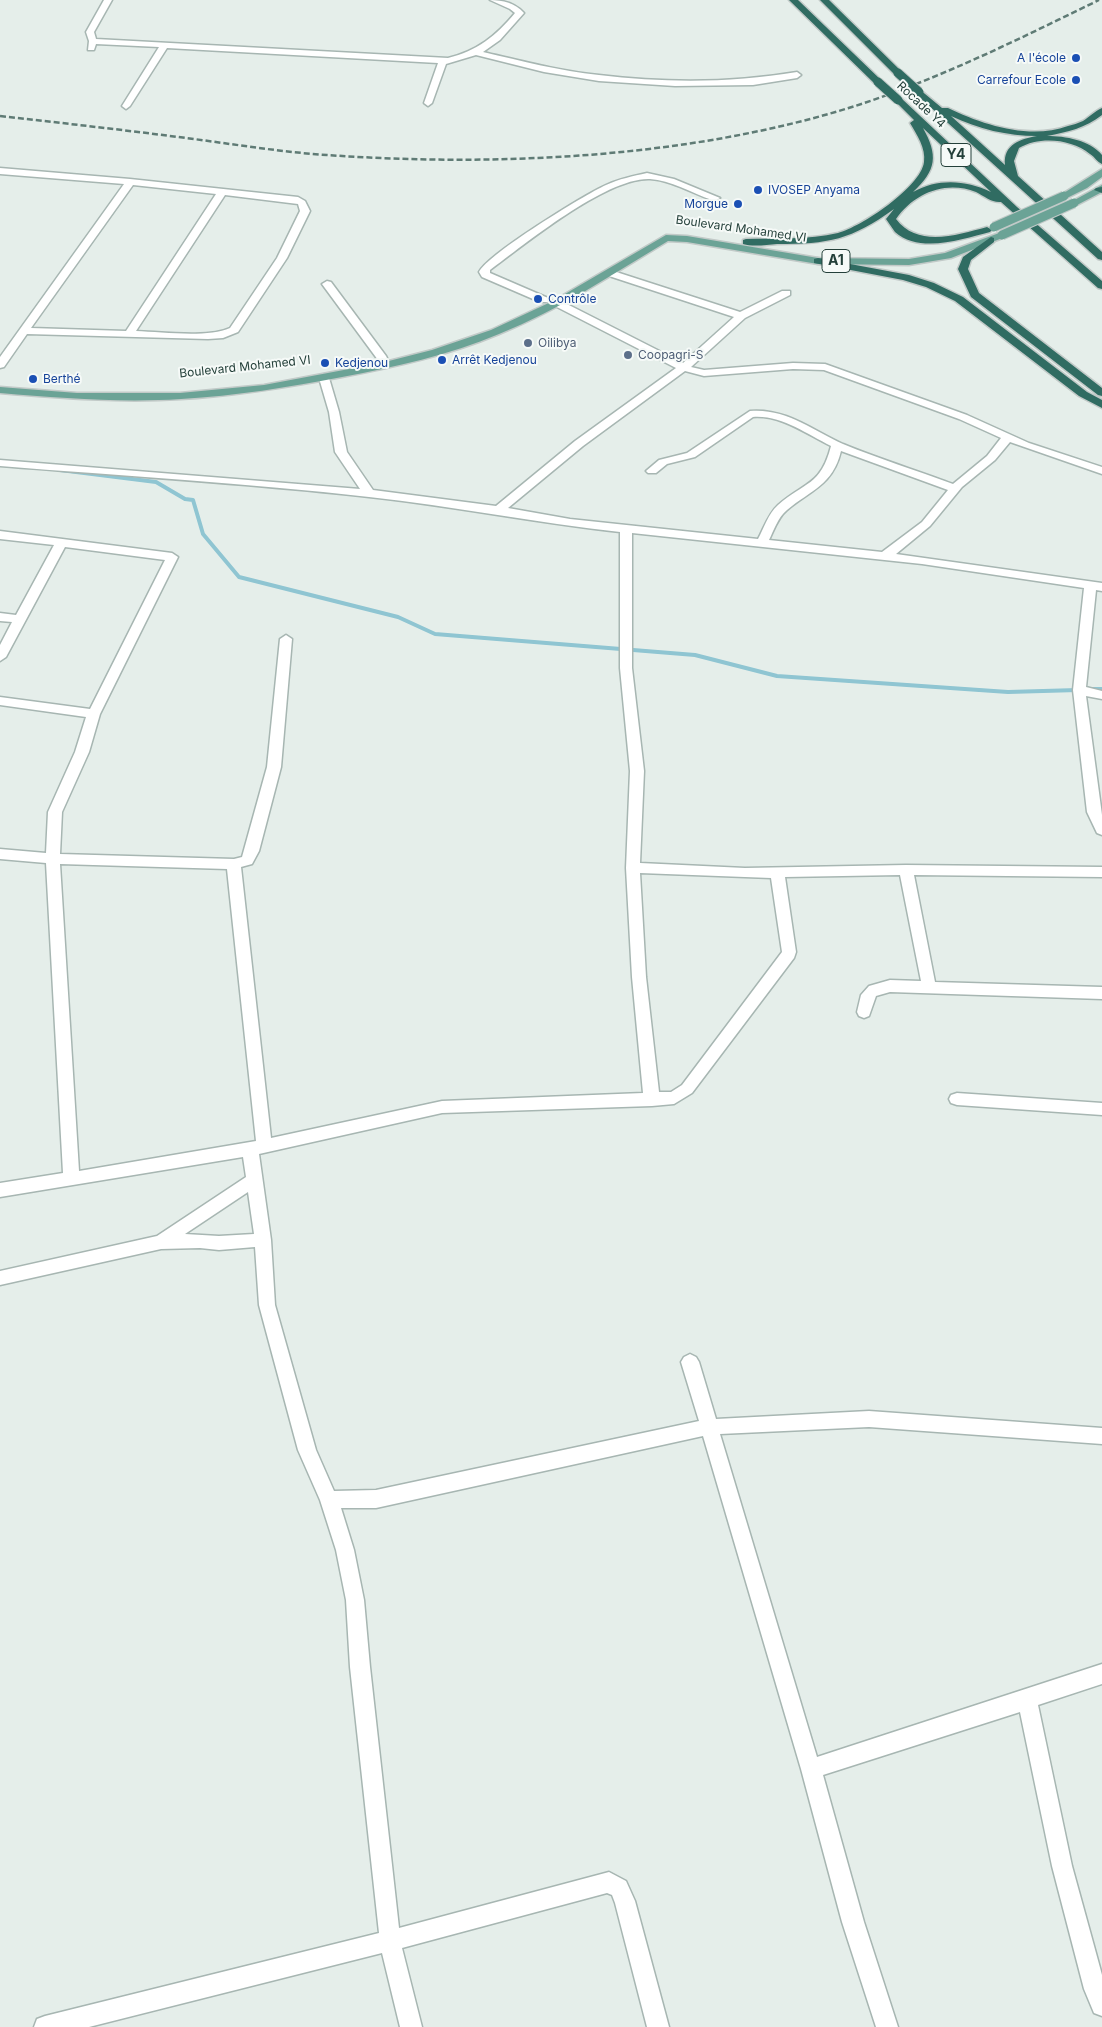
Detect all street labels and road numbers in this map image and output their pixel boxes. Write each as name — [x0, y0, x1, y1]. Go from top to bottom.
street label: Rocade Y4 — [894, 79, 948, 131]
road number: Y4 — [941, 144, 971, 166]
street label: Boulevard Mohamed VI — [675, 213, 807, 245]
road number: A1 — [822, 250, 850, 272]
street label: Boulevard Mohamed VI — [179, 353, 311, 381]

